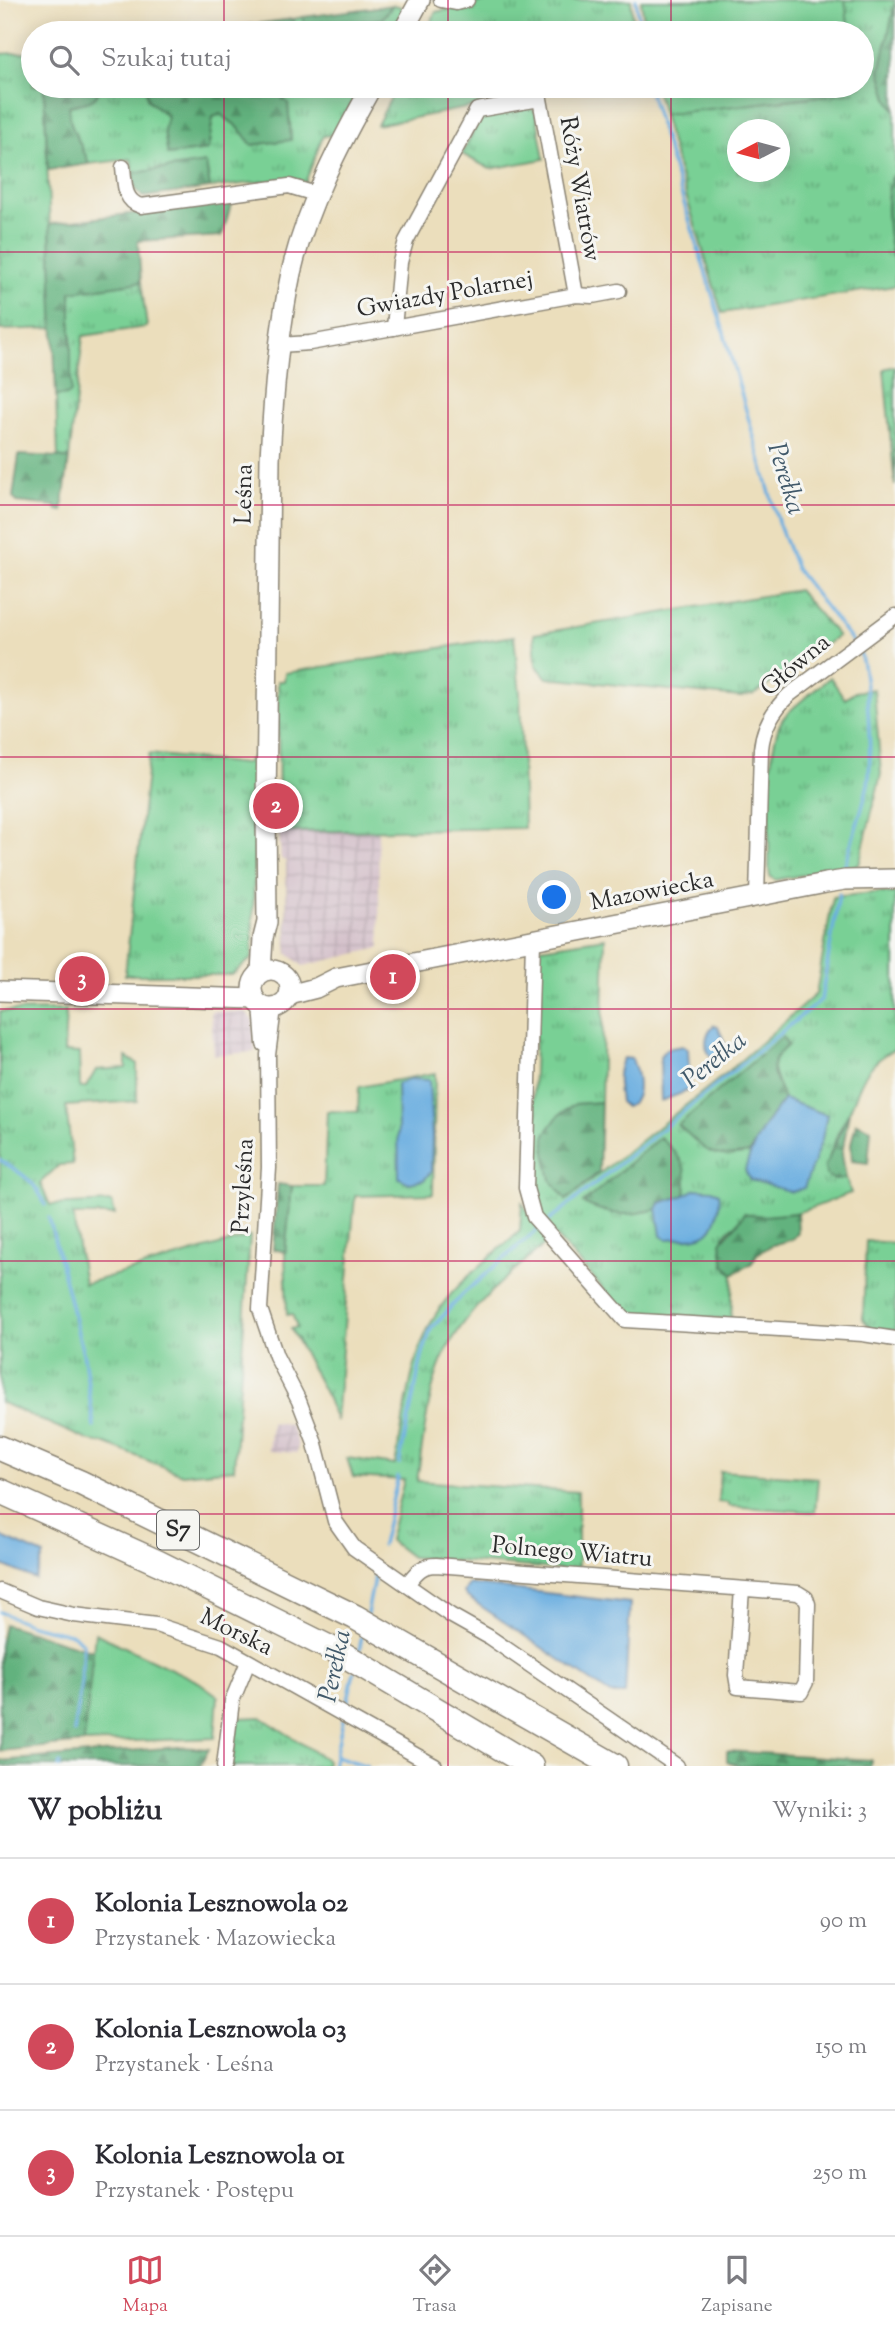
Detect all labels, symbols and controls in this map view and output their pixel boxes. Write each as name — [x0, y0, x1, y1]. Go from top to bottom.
search box — [21, 21, 874, 98]
icon: search — [45, 41, 83, 79]
text: Szukaj tutaj — [101, 41, 232, 78]
street label: Róży Wiatrów — [550, 114, 608, 264]
north arrow — [727, 119, 790, 182]
street label: Gwiazdy Polarnej — [354, 263, 536, 327]
water label: Perełka — [757, 439, 813, 519]
street label: Leśna — [227, 464, 263, 524]
street label: Główna — [754, 627, 838, 705]
pin: 2 — [253, 780, 299, 832]
street label: Mazowiecka — [587, 863, 717, 921]
your location — [537, 880, 571, 914]
pin: 1 — [370, 951, 416, 1003]
pin: 3 — [59, 953, 105, 1005]
water label: Perełka — [675, 1024, 755, 1098]
street label: Przyleśna — [225, 1137, 263, 1235]
road number: S7 — [157, 1511, 199, 1550]
street label: Polnego Wiatru — [490, 1529, 654, 1577]
street label: Morska — [194, 1601, 278, 1665]
water label: Perełka — [310, 1626, 362, 1706]
text: W pobliżu — [28, 1790, 162, 1833]
text: Wyniki: 3 — [772, 1795, 867, 1828]
text: Kolonia Lesznowola 02 — [95, 1886, 348, 1923]
text: 1 — [47, 1905, 55, 1938]
text: 90 m — [820, 1905, 867, 1938]
text: Przystanek · Mazowiecka — [95, 1923, 336, 1956]
text: Kolonia Lesznowola 03 — [95, 2012, 347, 2049]
text: 2 — [46, 2031, 56, 2064]
text: 150 m — [815, 2031, 867, 2064]
text: Przystanek · Leśna — [95, 2049, 274, 2082]
text: Kolonia Lesznowola 01 — [95, 2138, 345, 2175]
text: 3 — [46, 2157, 56, 2190]
text: 250 m — [812, 2157, 867, 2190]
text: Przystanek · Postępu — [95, 2175, 294, 2208]
tab: Mapa — [122, 2251, 168, 2320]
tab: Trasa — [413, 2251, 456, 2320]
tab: Zapisane — [701, 2251, 773, 2320]

